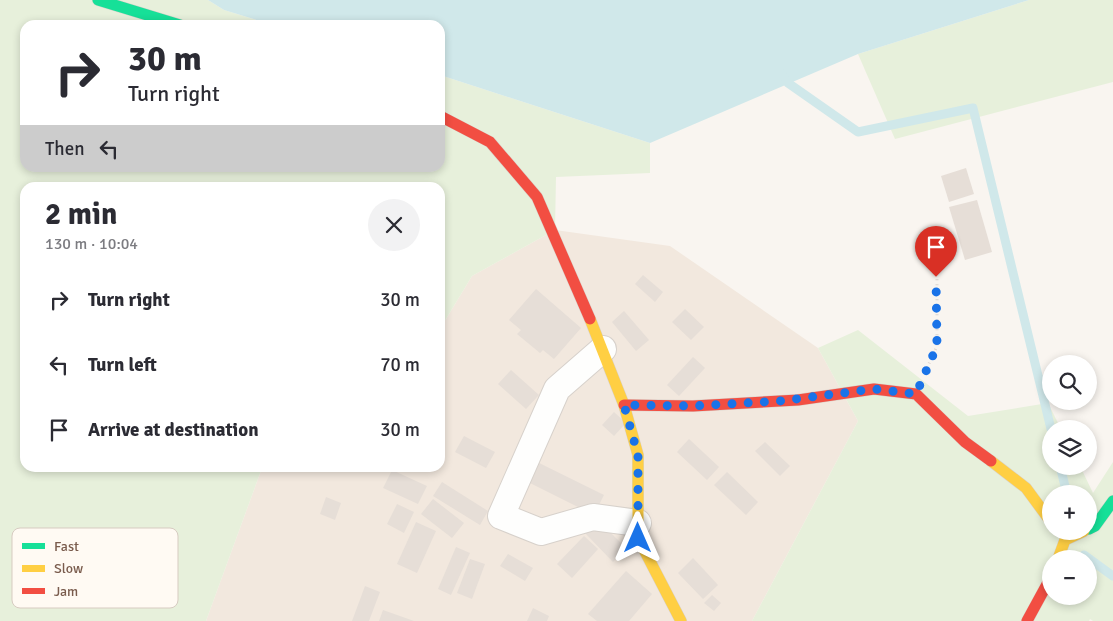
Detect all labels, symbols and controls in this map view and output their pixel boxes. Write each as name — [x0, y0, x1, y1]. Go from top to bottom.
text: 30 m — [128, 37, 202, 80]
icon: right — [45, 40, 110, 105]
text: Turn right — [128, 80, 220, 107]
icon: left — [95, 135, 123, 163]
text: Then — [45, 137, 85, 161]
text: 2 min — [45, 196, 117, 233]
button: close — [368, 199, 420, 251]
pin — [915, 226, 957, 277]
icon: arrive — [922, 233, 950, 261]
text: 130 m · 10:04 — [45, 234, 138, 254]
icon: right — [45, 286, 73, 314]
text: Turn right — [88, 288, 170, 312]
text: 30 m — [380, 288, 420, 312]
icon: left — [45, 351, 73, 379]
text: Turn left — [88, 353, 157, 377]
text: 70 m — [380, 353, 420, 377]
map controls — [1042, 355, 1097, 605]
button: search — [1042, 355, 1097, 410]
icon: arrive — [45, 416, 73, 444]
text: Arrive at destination — [88, 418, 259, 442]
text: 30 m — [380, 418, 420, 442]
button: layers — [1042, 420, 1097, 475]
button: + — [1042, 485, 1097, 540]
position arrow — [611, 511, 663, 563]
legend — [12, 528, 178, 608]
text: Fast — [54, 538, 79, 555]
button: − — [1042, 550, 1097, 605]
text: Slow — [54, 560, 83, 577]
text: Jam — [54, 583, 78, 600]

